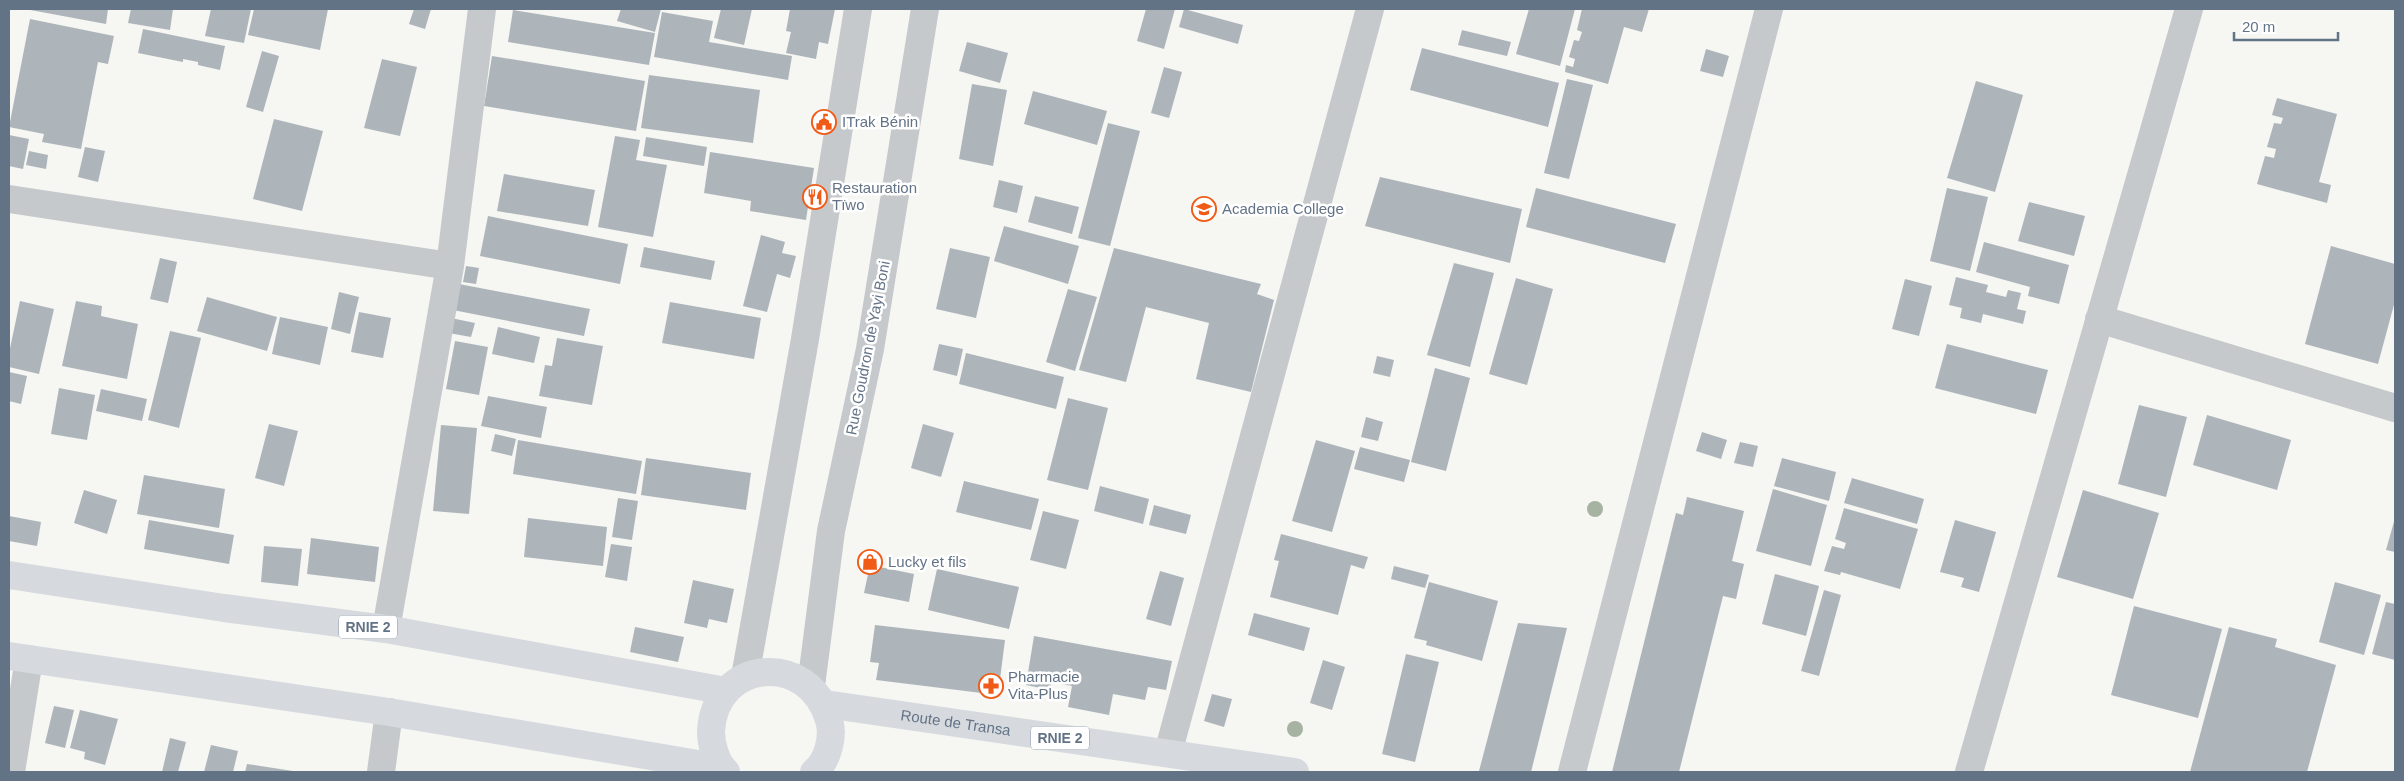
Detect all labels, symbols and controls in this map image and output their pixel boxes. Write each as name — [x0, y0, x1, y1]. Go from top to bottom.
scale bar — [2234, 10, 2338, 42]
text: 20 m — [2242, 18, 2275, 35]
public building icon: ITrak Bénin — [811, 109, 837, 135]
place label: ITrak Bénin — [842, 113, 918, 130]
place label: Restauration Tïwo — [832, 179, 917, 213]
restaurant icon: Restauration Tïwo — [802, 184, 828, 210]
school or university icon: Academia College — [1191, 196, 1217, 222]
place label: Academia College — [1222, 200, 1344, 217]
street label: Rue Goudron de Yayi Boni — [842, 259, 893, 436]
shop icon: Lucky et fils — [857, 549, 883, 575]
place label: Lucky et fils — [888, 553, 966, 570]
road number: RNIE 2 — [339, 616, 397, 638]
place label: Pharmacie Vita-Plus — [1008, 668, 1080, 702]
pharmacy icon: Pharmacie Vita-Plus — [978, 673, 1004, 699]
street label: Route de Transa — [900, 706, 1012, 739]
road number: RNIE 2 — [1031, 726, 1089, 750]

